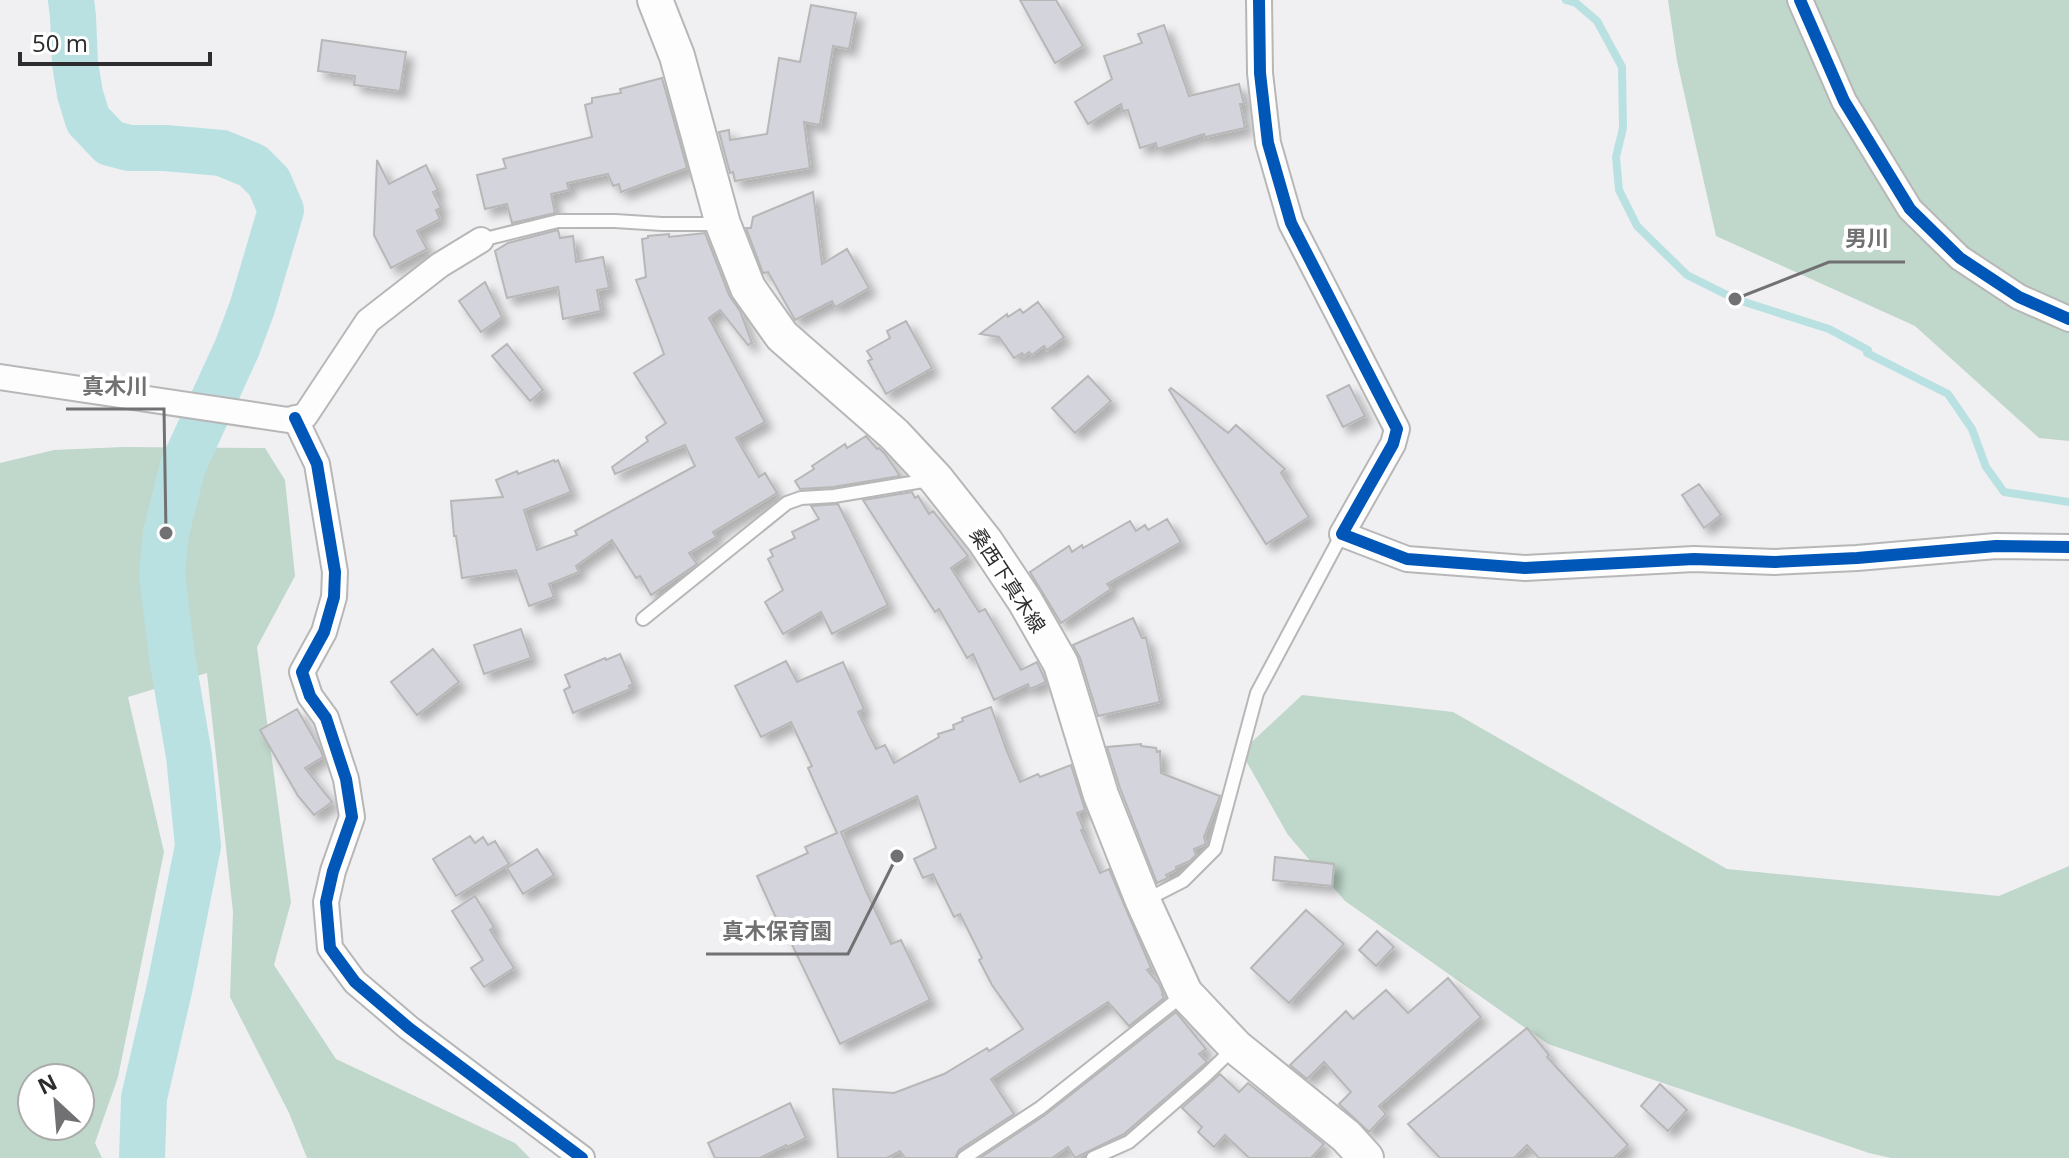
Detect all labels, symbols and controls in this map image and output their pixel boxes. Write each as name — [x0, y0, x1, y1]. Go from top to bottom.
scale bar — [20, 16, 210, 66]
text: 50 m — [32, 26, 88, 59]
callout: 男川 — [1829, 216, 1905, 262]
text: 男川 — [1845, 222, 1889, 252]
callout: 真木川 — [66, 363, 164, 409]
text: 真木川 — [82, 370, 148, 400]
street label: 桑西下真木線 — [964, 522, 1052, 638]
callout: 真木保育園 — [706, 908, 848, 954]
text: 真木保育園 — [722, 915, 832, 945]
north arrow — [16, 1062, 96, 1142]
text: N — [32, 1066, 61, 1101]

